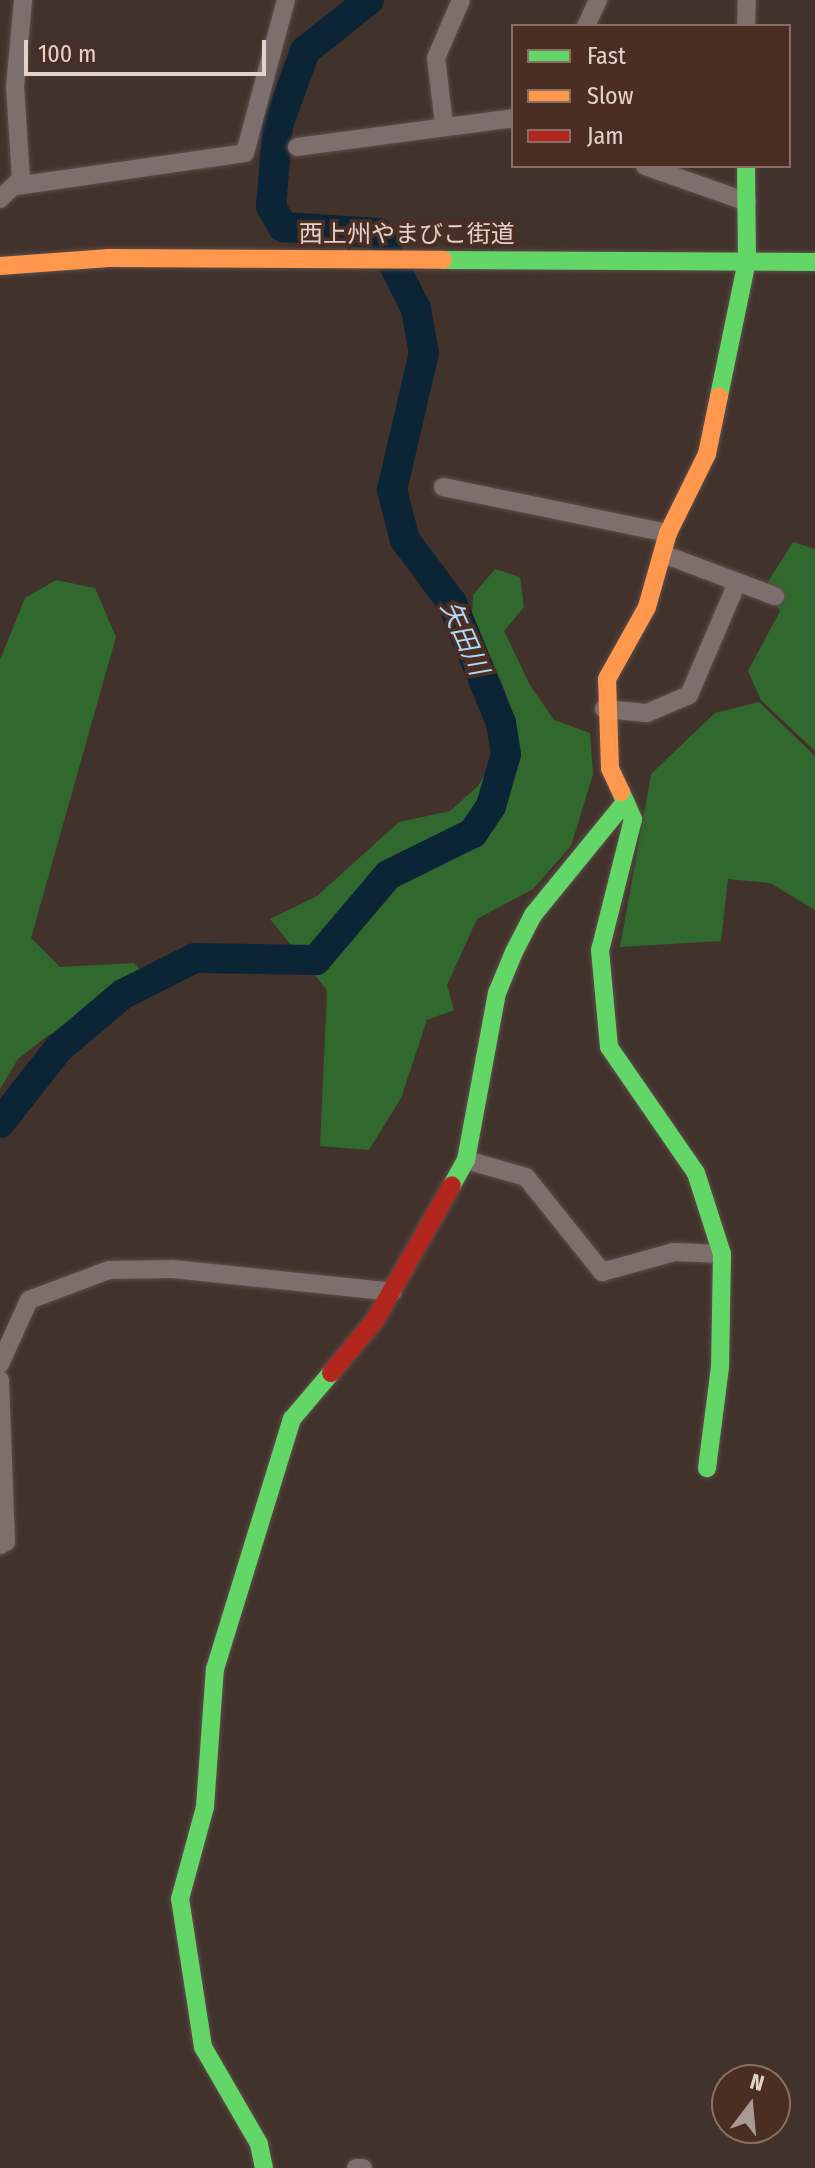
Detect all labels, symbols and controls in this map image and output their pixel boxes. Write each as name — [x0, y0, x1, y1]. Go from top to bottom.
scale bar — [28, 24, 270, 74]
legend — [511, 24, 791, 168]
text: 100 m — [38, 40, 96, 68]
text: Fast — [587, 42, 626, 70]
text: Slow — [587, 82, 633, 110]
text: Jam — [587, 122, 624, 150]
street label: 西上州やまびこ街道 — [299, 221, 515, 249]
water label: 矢田川 — [434, 596, 494, 680]
north arrow — [711, 2064, 791, 2144]
text: N — [747, 2068, 767, 2097]

